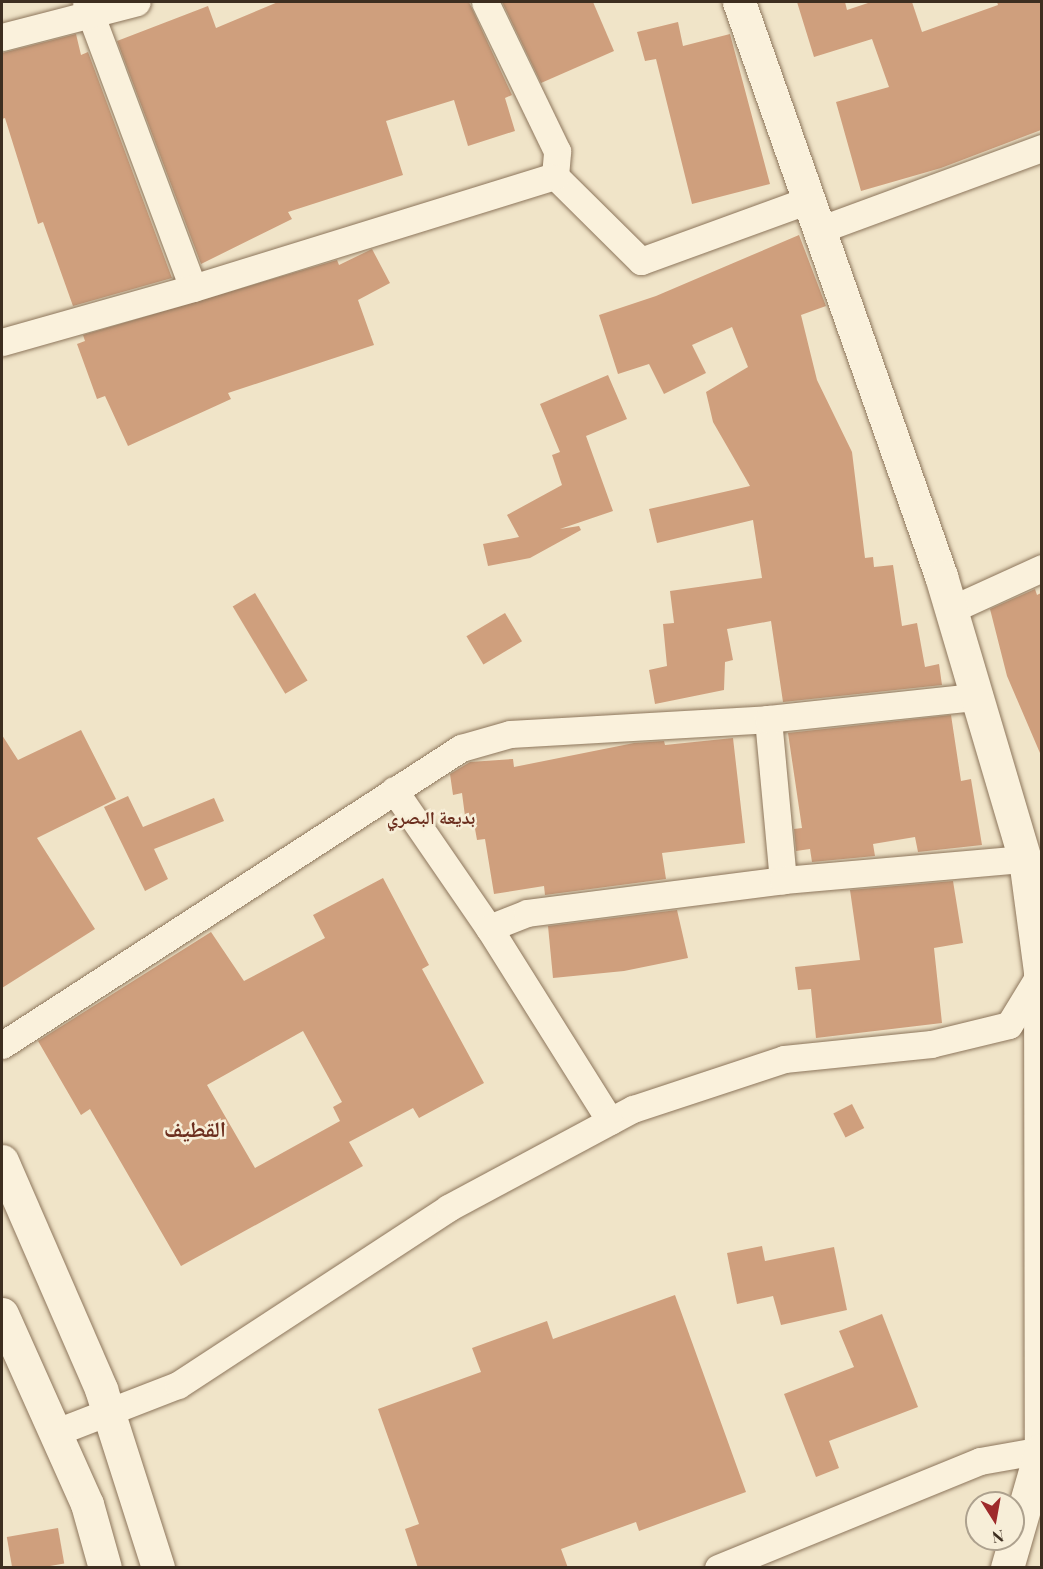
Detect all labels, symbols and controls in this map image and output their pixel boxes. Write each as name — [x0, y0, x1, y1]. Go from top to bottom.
district label: بديعة البصري — [387, 806, 475, 828]
district label: القطيف — [164, 1116, 226, 1142]
north arrow — [965, 1491, 1025, 1551]
text: N — [990, 1526, 1006, 1549]

